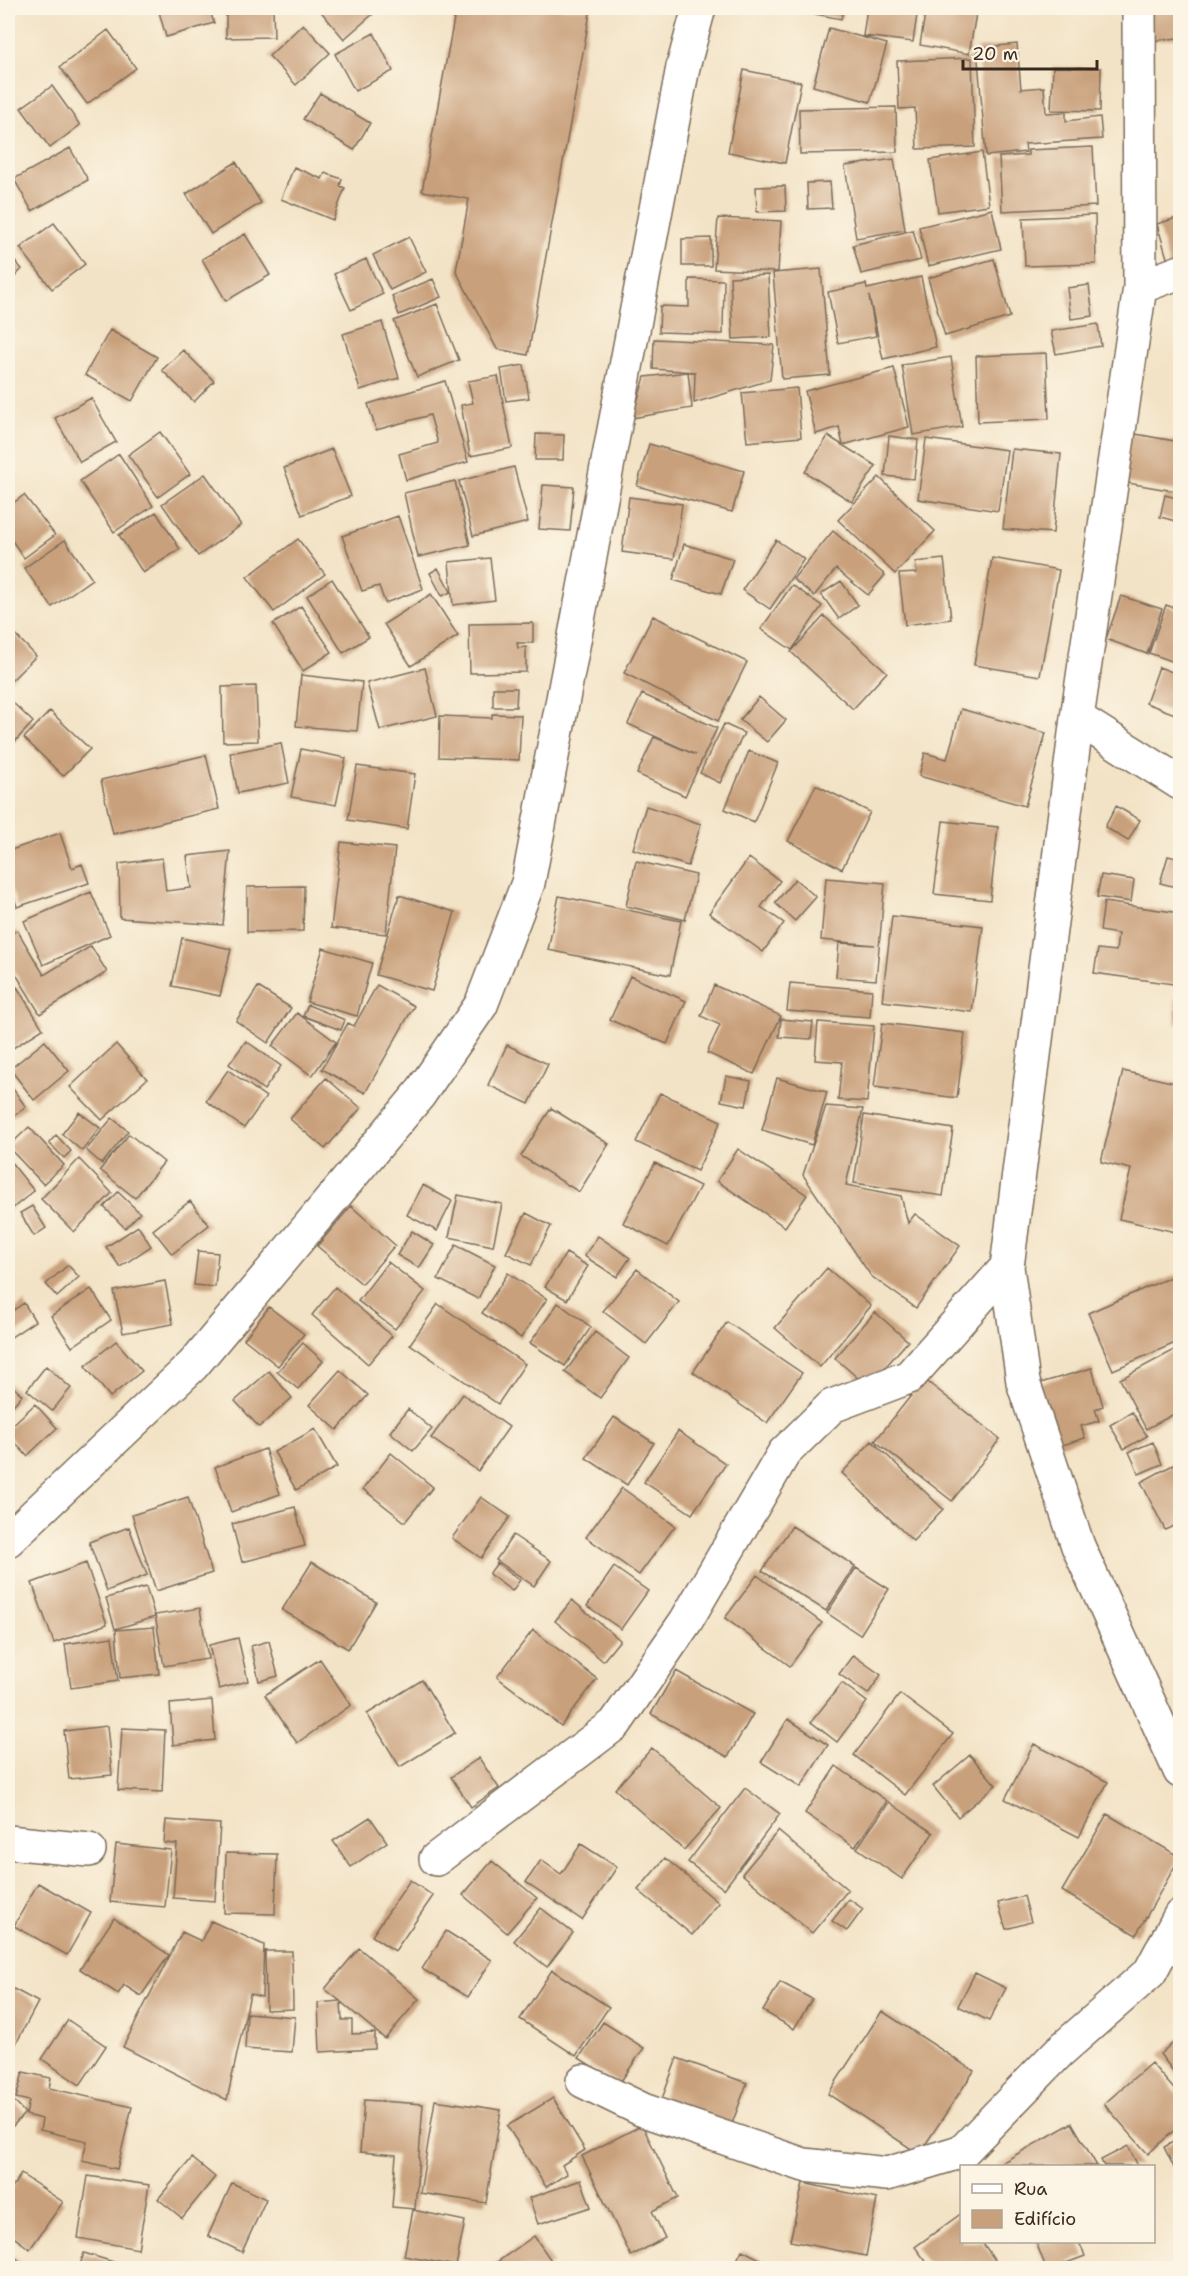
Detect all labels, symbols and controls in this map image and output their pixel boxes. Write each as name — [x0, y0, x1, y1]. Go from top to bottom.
scale bar — [963, 33, 1096, 71]
text: 20 m — [972, 42, 1018, 66]
legend — [960, 2165, 1155, 2243]
text: Rua — [1014, 2177, 1047, 2201]
text: Edifício — [1014, 2207, 1076, 2231]

